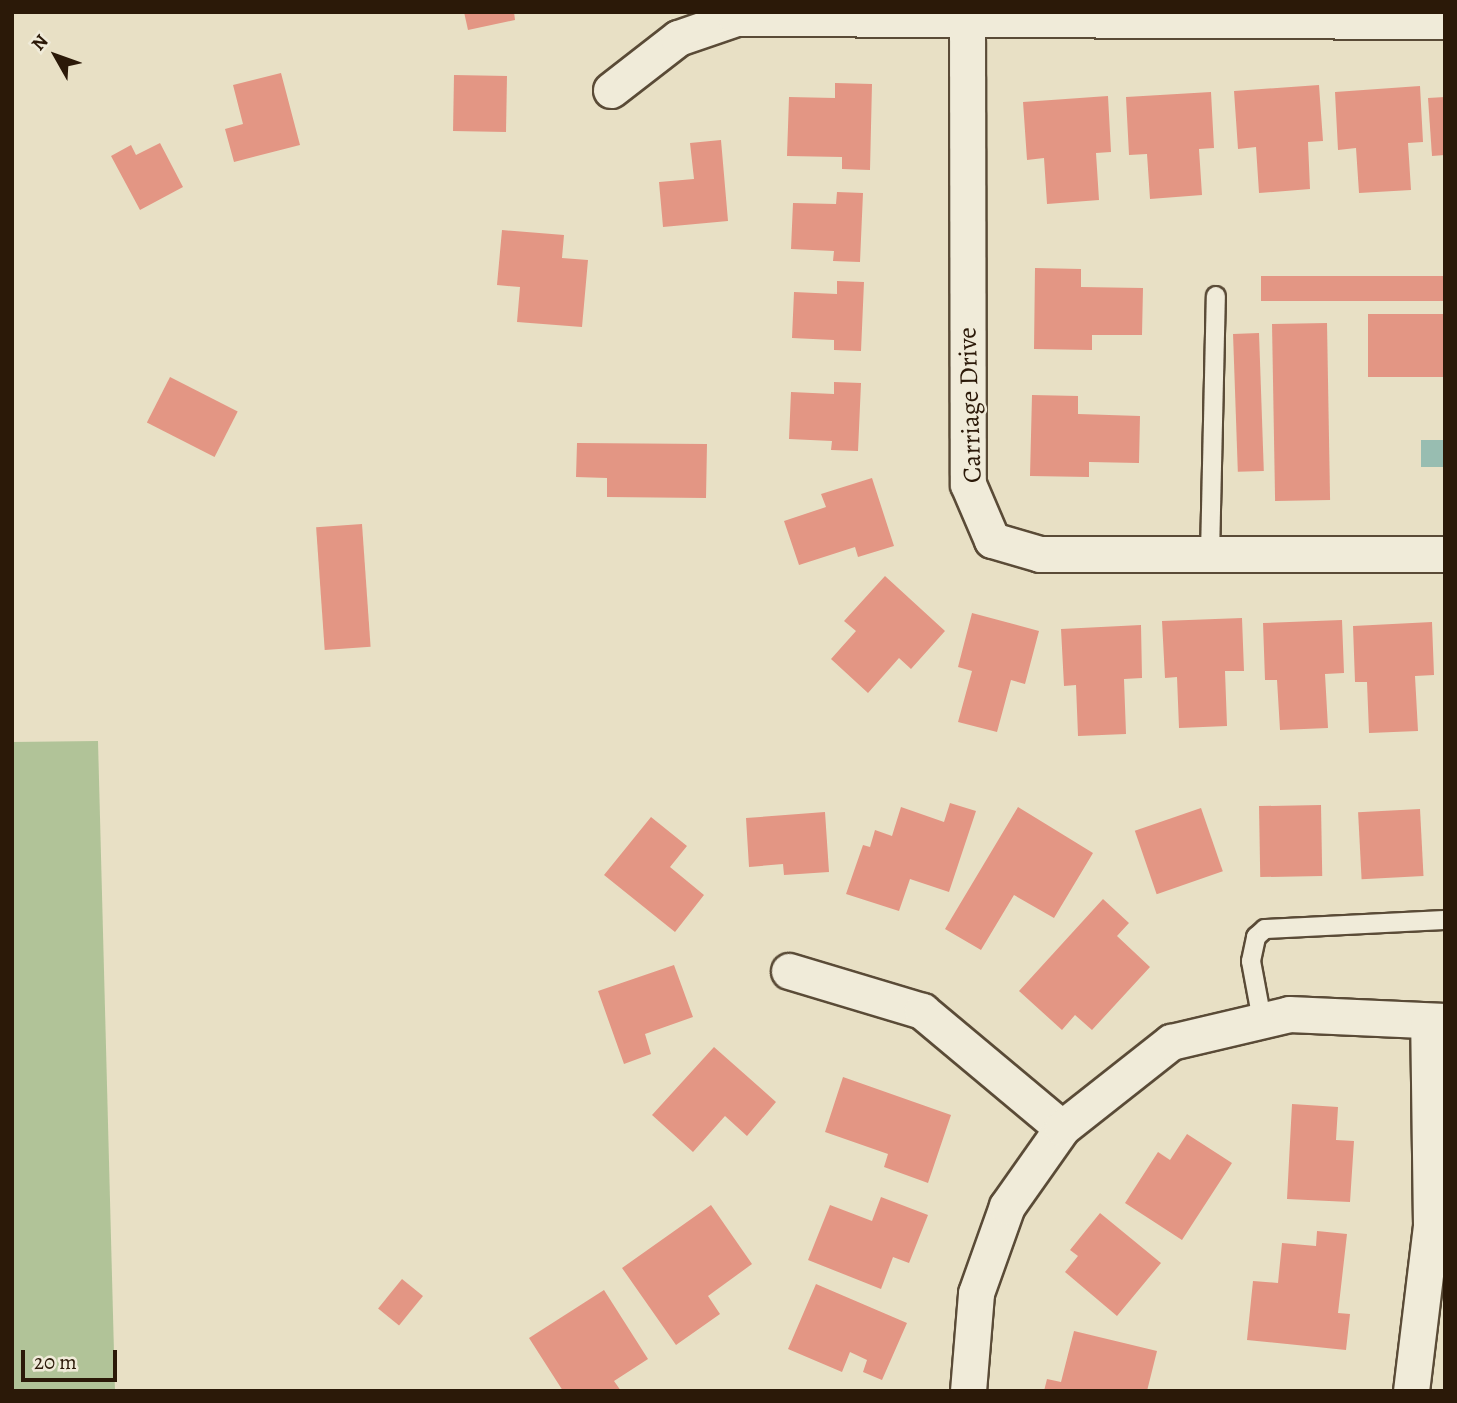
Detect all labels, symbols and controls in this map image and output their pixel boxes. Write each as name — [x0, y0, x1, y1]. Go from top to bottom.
north arrow — [21, 21, 91, 91]
text: N — [26, 29, 54, 56]
street label: Carriage Drive — [952, 327, 988, 483]
scale bar — [24, 1336, 121, 1380]
text: 20 m — [34, 1348, 77, 1376]

